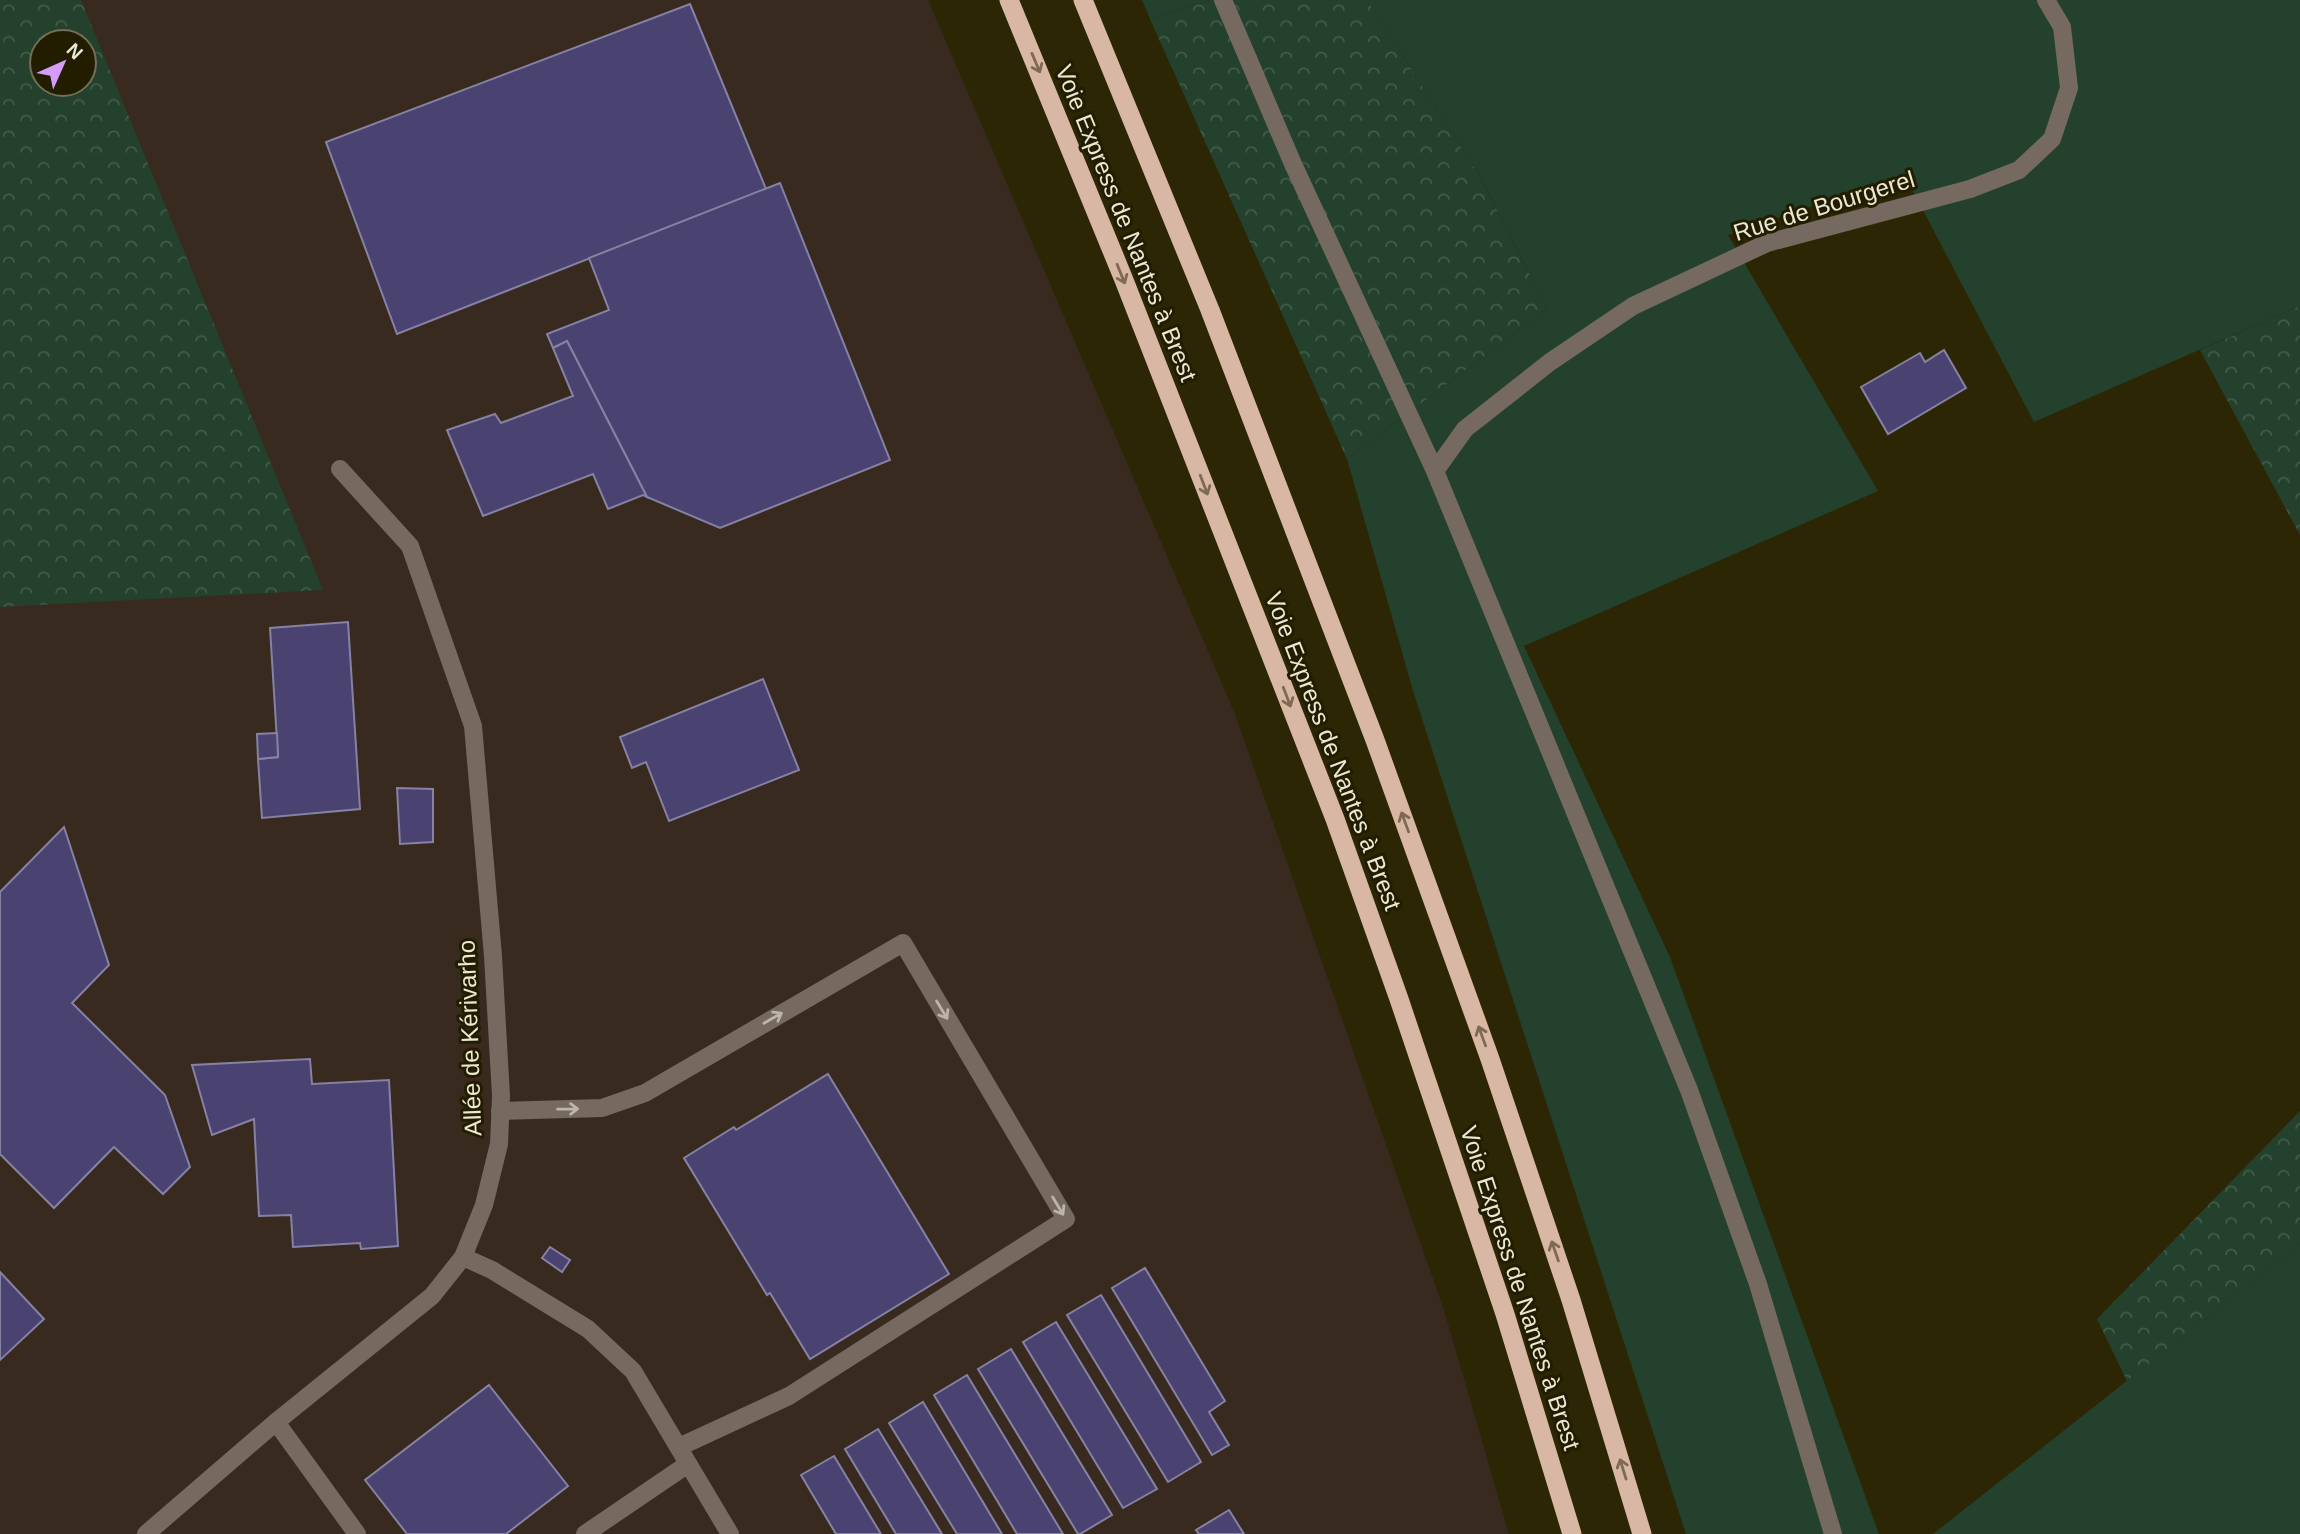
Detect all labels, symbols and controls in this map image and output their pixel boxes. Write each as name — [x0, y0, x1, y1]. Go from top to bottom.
north arrow — [28, 28, 98, 98]
text: N — [62, 39, 87, 64]
one-way arrow — [1030, 52, 1043, 73]
street label: Voie Express de Nantes à Brest — [1050, 61, 1203, 385]
street label: Rue de Bourgerel — [1730, 165, 1918, 246]
one-way arrow — [1116, 262, 1129, 284]
one-way arrow — [1199, 474, 1212, 496]
street label: Voie Express de Nantes à Brest — [1260, 588, 1407, 914]
one-way arrow — [1282, 686, 1295, 708]
one-way arrow — [1398, 811, 1411, 833]
street label: Allée de Kérivarho — [453, 940, 486, 1136]
one-way arrow — [936, 1000, 950, 1020]
one-way arrow — [763, 1011, 783, 1025]
one-way arrow — [1475, 1025, 1488, 1047]
one-way arrow — [557, 1103, 580, 1116]
street label: Voie Express de Nantes à Brest — [1455, 1123, 1586, 1453]
one-way arrow — [1051, 1196, 1065, 1216]
one-way arrow — [1548, 1241, 1560, 1263]
one-way arrow — [1615, 1458, 1628, 1480]

